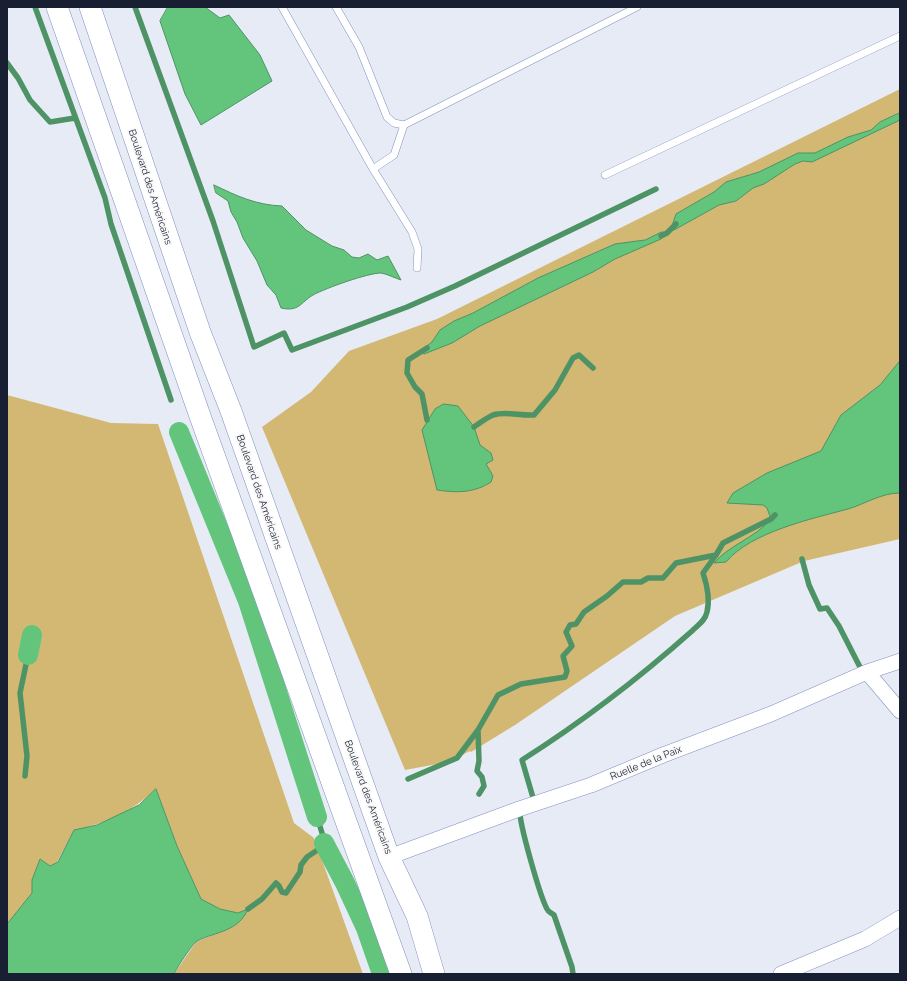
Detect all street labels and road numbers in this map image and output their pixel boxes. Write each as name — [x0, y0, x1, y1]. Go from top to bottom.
street label: Boulevard des Américains — [126, 128, 174, 246]
street label: Boulevard des Américains — [234, 433, 284, 551]
street label: Boulevard des Américains — [342, 738, 394, 856]
street label: Ruelle de la Paix — [608, 743, 684, 783]

